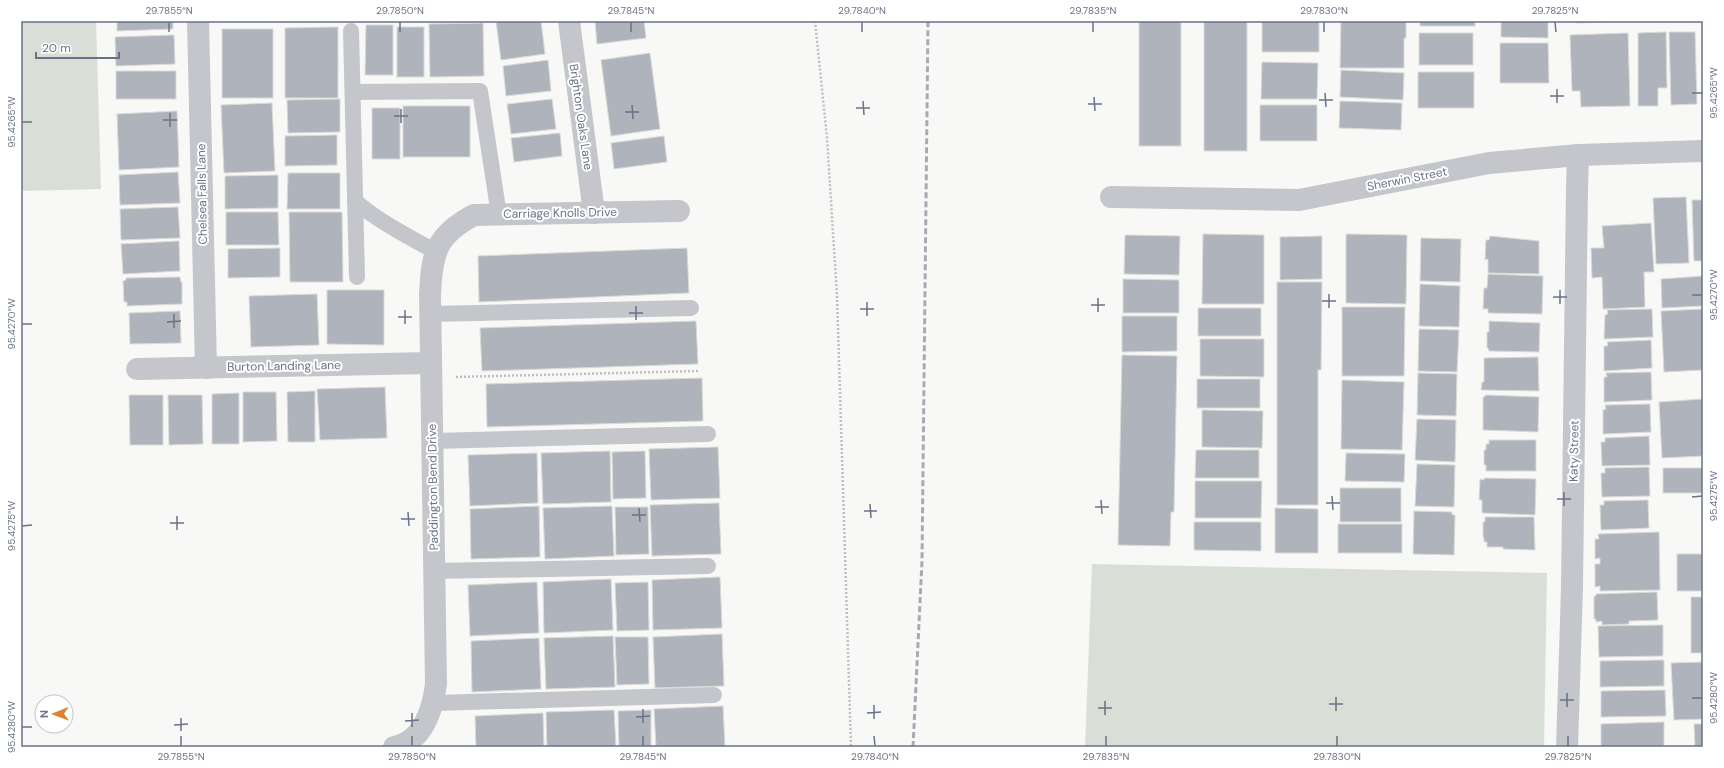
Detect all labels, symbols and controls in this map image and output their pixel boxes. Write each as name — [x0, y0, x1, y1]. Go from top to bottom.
text: 29.7855°N — [145, 4, 193, 17]
text: 29.7850°N — [376, 4, 424, 17]
text: 29.7845°N — [607, 4, 655, 17]
text: 29.7840°N — [838, 4, 886, 17]
text: 29.7835°N — [1070, 4, 1117, 17]
text: 29.7830°N — [1300, 4, 1348, 17]
text: 29.7825°N — [1532, 4, 1578, 17]
scale bar — [36, 34, 119, 60]
text: 20 m — [42, 40, 71, 56]
street label: Brighton Oaks Lane — [566, 63, 596, 171]
text: 95.4265°W — [1707, 67, 1720, 119]
text: 95.4265°W — [5, 96, 18, 148]
street label: Chelsea Falls Lane — [193, 143, 211, 245]
street label: Sherwin Street — [1366, 163, 1449, 195]
street label: Carriage Knolls Drive — [503, 204, 617, 222]
text: 95.4270°W — [1707, 269, 1720, 321]
text: 95.4270°W — [5, 298, 18, 350]
street label: Burton Landing Lane — [227, 357, 341, 375]
street label: Katy Street — [1565, 420, 1583, 482]
street label: Paddington Bend Drive — [424, 423, 442, 550]
text: 95.4275°W — [1707, 471, 1720, 521]
text: 95.4275°W — [5, 501, 18, 551]
text: 95.4280°W — [1707, 672, 1720, 724]
north arrow — [34, 694, 74, 734]
text: 95.4280°W — [5, 701, 18, 753]
text: N — [37, 710, 51, 718]
text: 29.7855°N — [157, 750, 205, 763]
text: 29.7850°N — [388, 750, 436, 763]
text: 29.7845°N — [619, 750, 667, 763]
text: 29.7840°N — [851, 750, 899, 763]
text: 29.7835°N — [1083, 750, 1130, 763]
text: 29.7830°N — [1313, 750, 1361, 763]
text: 29.7825°N — [1545, 750, 1591, 763]

